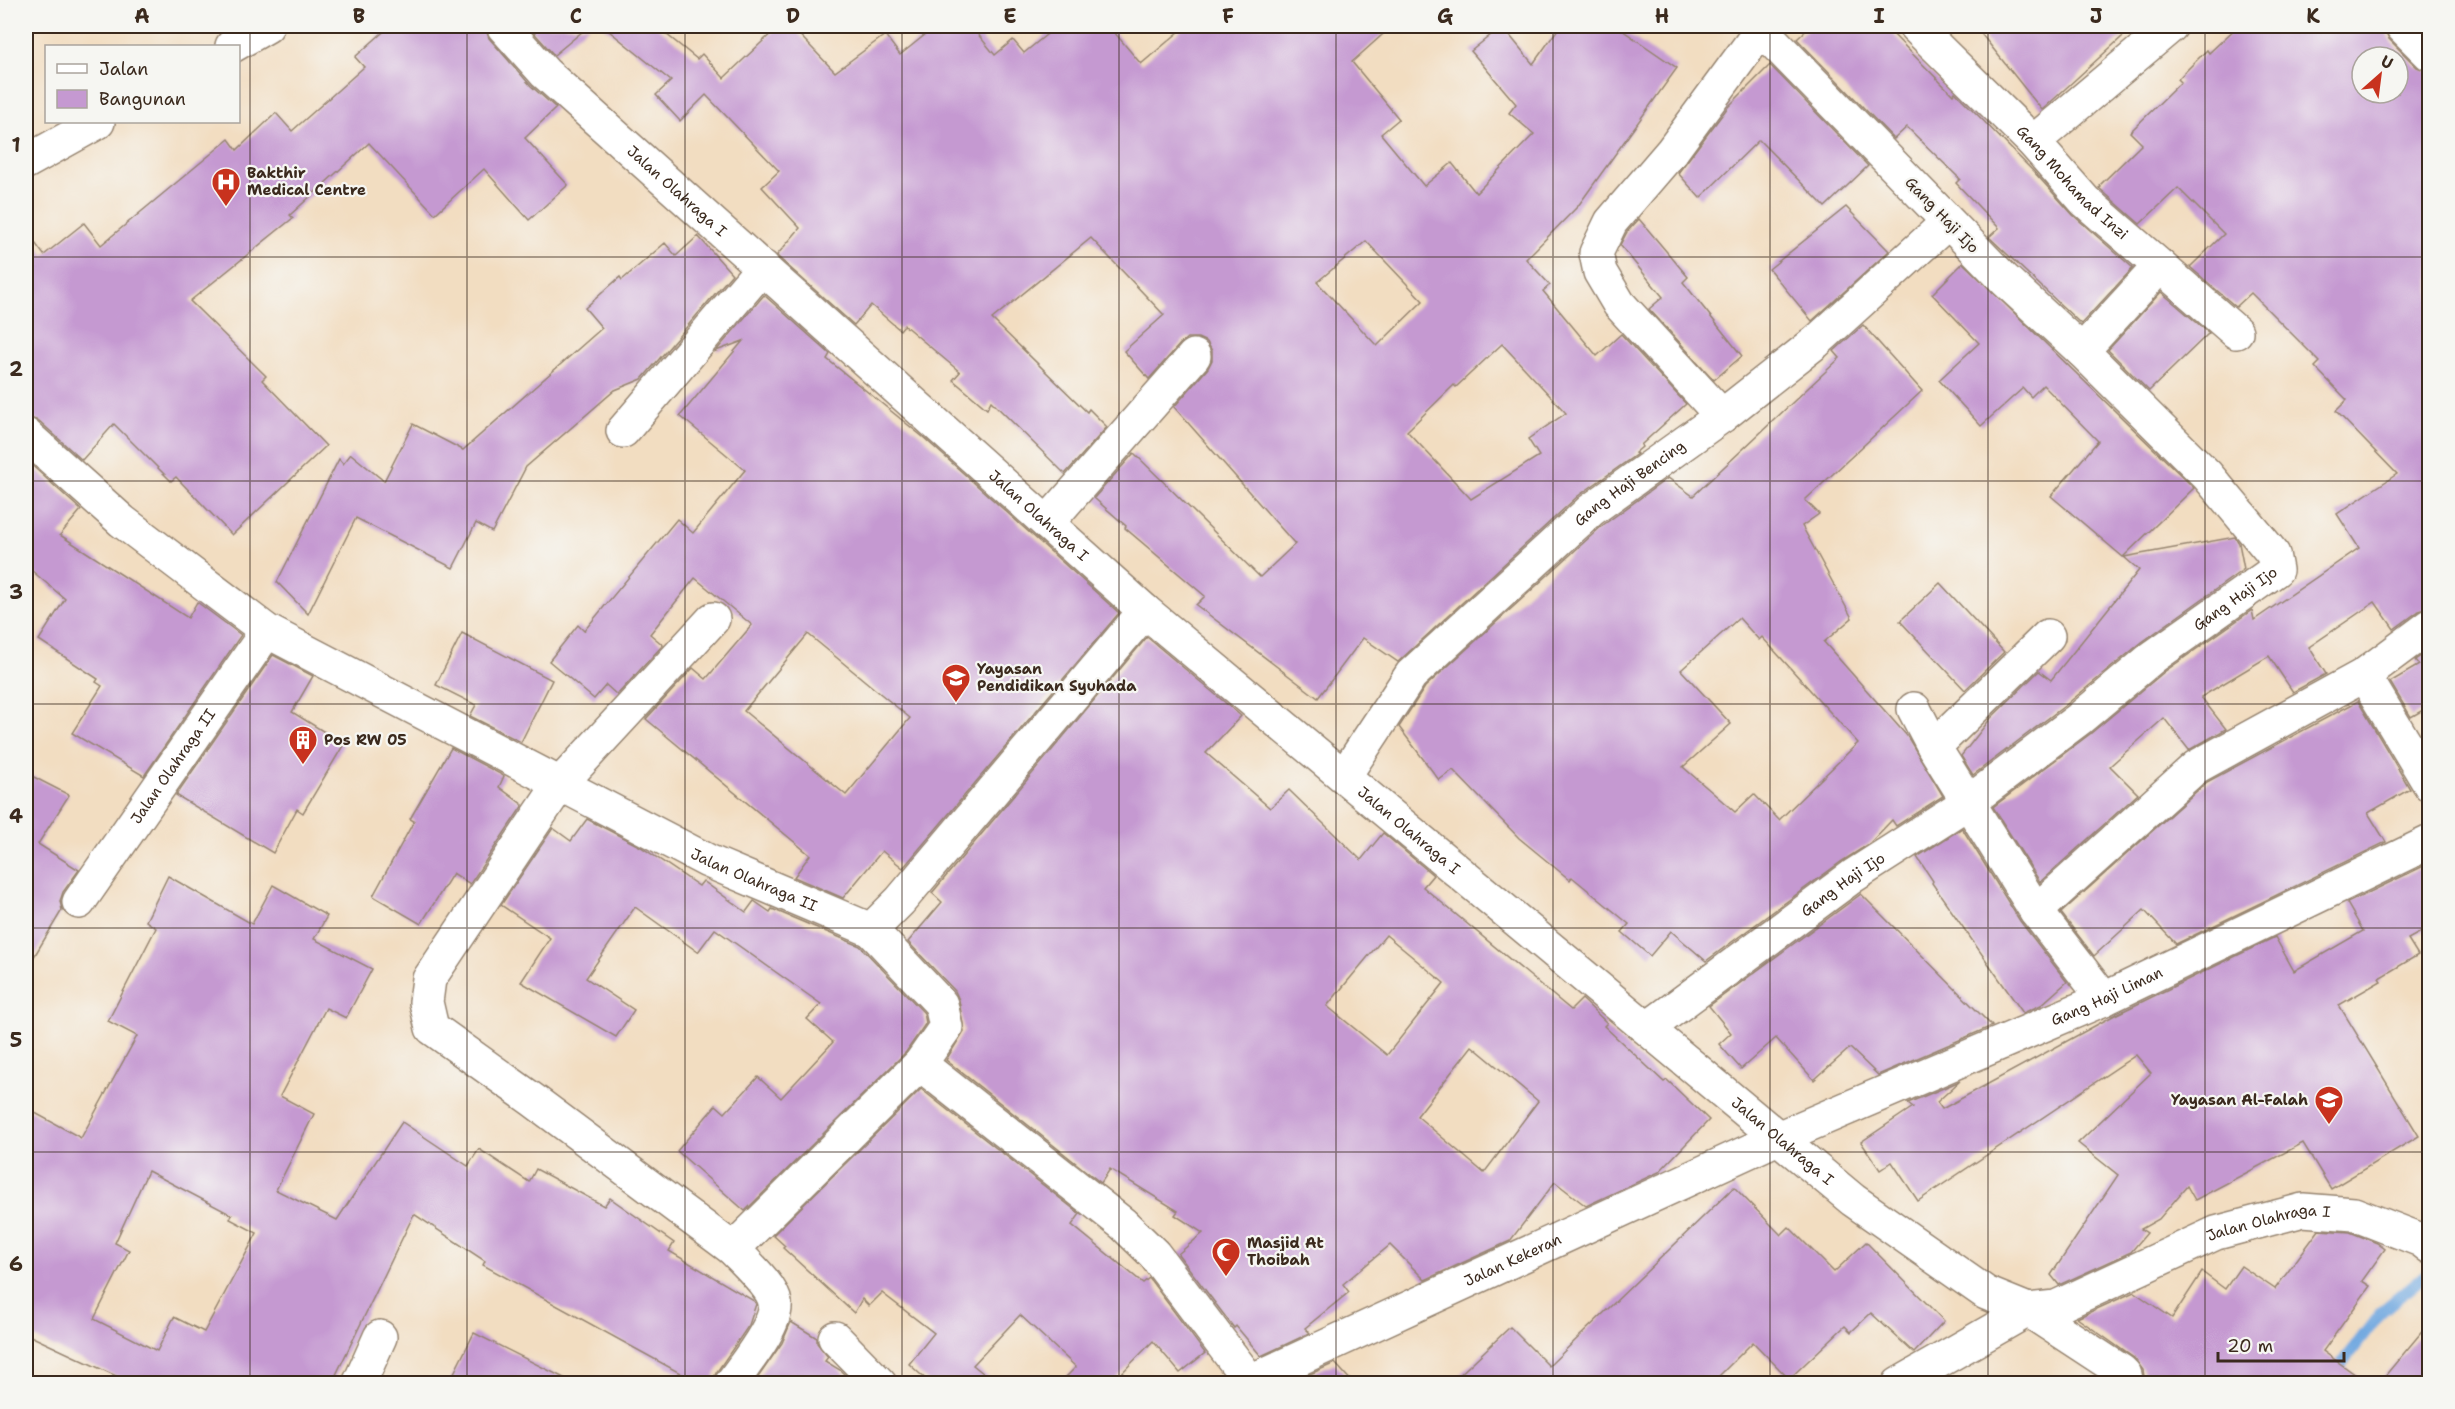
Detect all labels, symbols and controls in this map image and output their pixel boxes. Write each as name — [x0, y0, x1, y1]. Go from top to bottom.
text: A — [134, 3, 150, 29]
text: B — [353, 3, 365, 29]
text: C — [570, 3, 582, 29]
text: D — [786, 3, 800, 29]
text: E — [1003, 3, 1017, 29]
text: F — [1222, 3, 1234, 29]
text: G — [1437, 3, 1453, 29]
text: H — [1655, 3, 1669, 29]
text: I — [1873, 3, 1885, 29]
text: J — [2090, 3, 2103, 29]
text: K — [2306, 3, 2320, 29]
legend — [45, 45, 240, 123]
north arrow — [2350, 45, 2410, 105]
text: U — [2377, 50, 2397, 74]
text: Jalan — [99, 57, 148, 81]
text: Bangunan — [99, 87, 186, 111]
street label: Gang Mohamad Inzi — [2012, 121, 2132, 244]
text: 1 — [11, 132, 21, 158]
street label: Jalan Olahraga I — [623, 141, 731, 241]
place label: Bakthir Medical Centre — [247, 163, 366, 200]
hospital icon: Bakthir Medical Centre — [210, 166, 242, 208]
street label: Gang Haji Ijo — [1901, 173, 1983, 257]
text: 2 — [9, 356, 23, 382]
street label: Gang Haji Bencing — [1570, 436, 1689, 531]
street label: Jalan Olahraga I — [985, 466, 1093, 566]
street label: Gang Haji Ijo — [2189, 562, 2281, 635]
text: 3 — [9, 579, 23, 605]
place label: Yayasan Pendidikan Syuhada — [977, 659, 1137, 696]
school or university icon: Yayasan Pendidikan Syuhada — [940, 662, 972, 704]
street label: Jalan Olahraga II — [126, 705, 220, 828]
building icon: Pos RW 05 — [287, 724, 319, 766]
place label: Pos RW 05 — [324, 730, 407, 750]
street label: Jalan Olahraga I — [1353, 782, 1464, 879]
text: 4 — [9, 803, 23, 829]
street label: Jalan Olahraga II — [687, 844, 820, 916]
street label: Gang Haji Ijo — [1797, 848, 1889, 921]
street label: Gang Haji Liman — [2048, 962, 2166, 1030]
text: 5 — [10, 1027, 22, 1053]
school or university icon: Yayasan Al-Falah — [2313, 1084, 2345, 1126]
place label: Yayasan Al-Falah — [2171, 1090, 2308, 1110]
street label: Jalan Olahraga I — [1727, 1093, 1838, 1190]
street label: Jalan Olahraga I — [2203, 1200, 2331, 1246]
street label: Jalan Kekeran — [1461, 1229, 1565, 1291]
place label: Masjid At Thoibah — [1247, 1233, 1324, 1270]
mosque icon: Masjid At Thoibah — [1210, 1236, 1242, 1278]
text: 6 — [9, 1251, 23, 1277]
scale bar — [2218, 1325, 2344, 1363]
text: 20 m — [2227, 1334, 2273, 1358]

